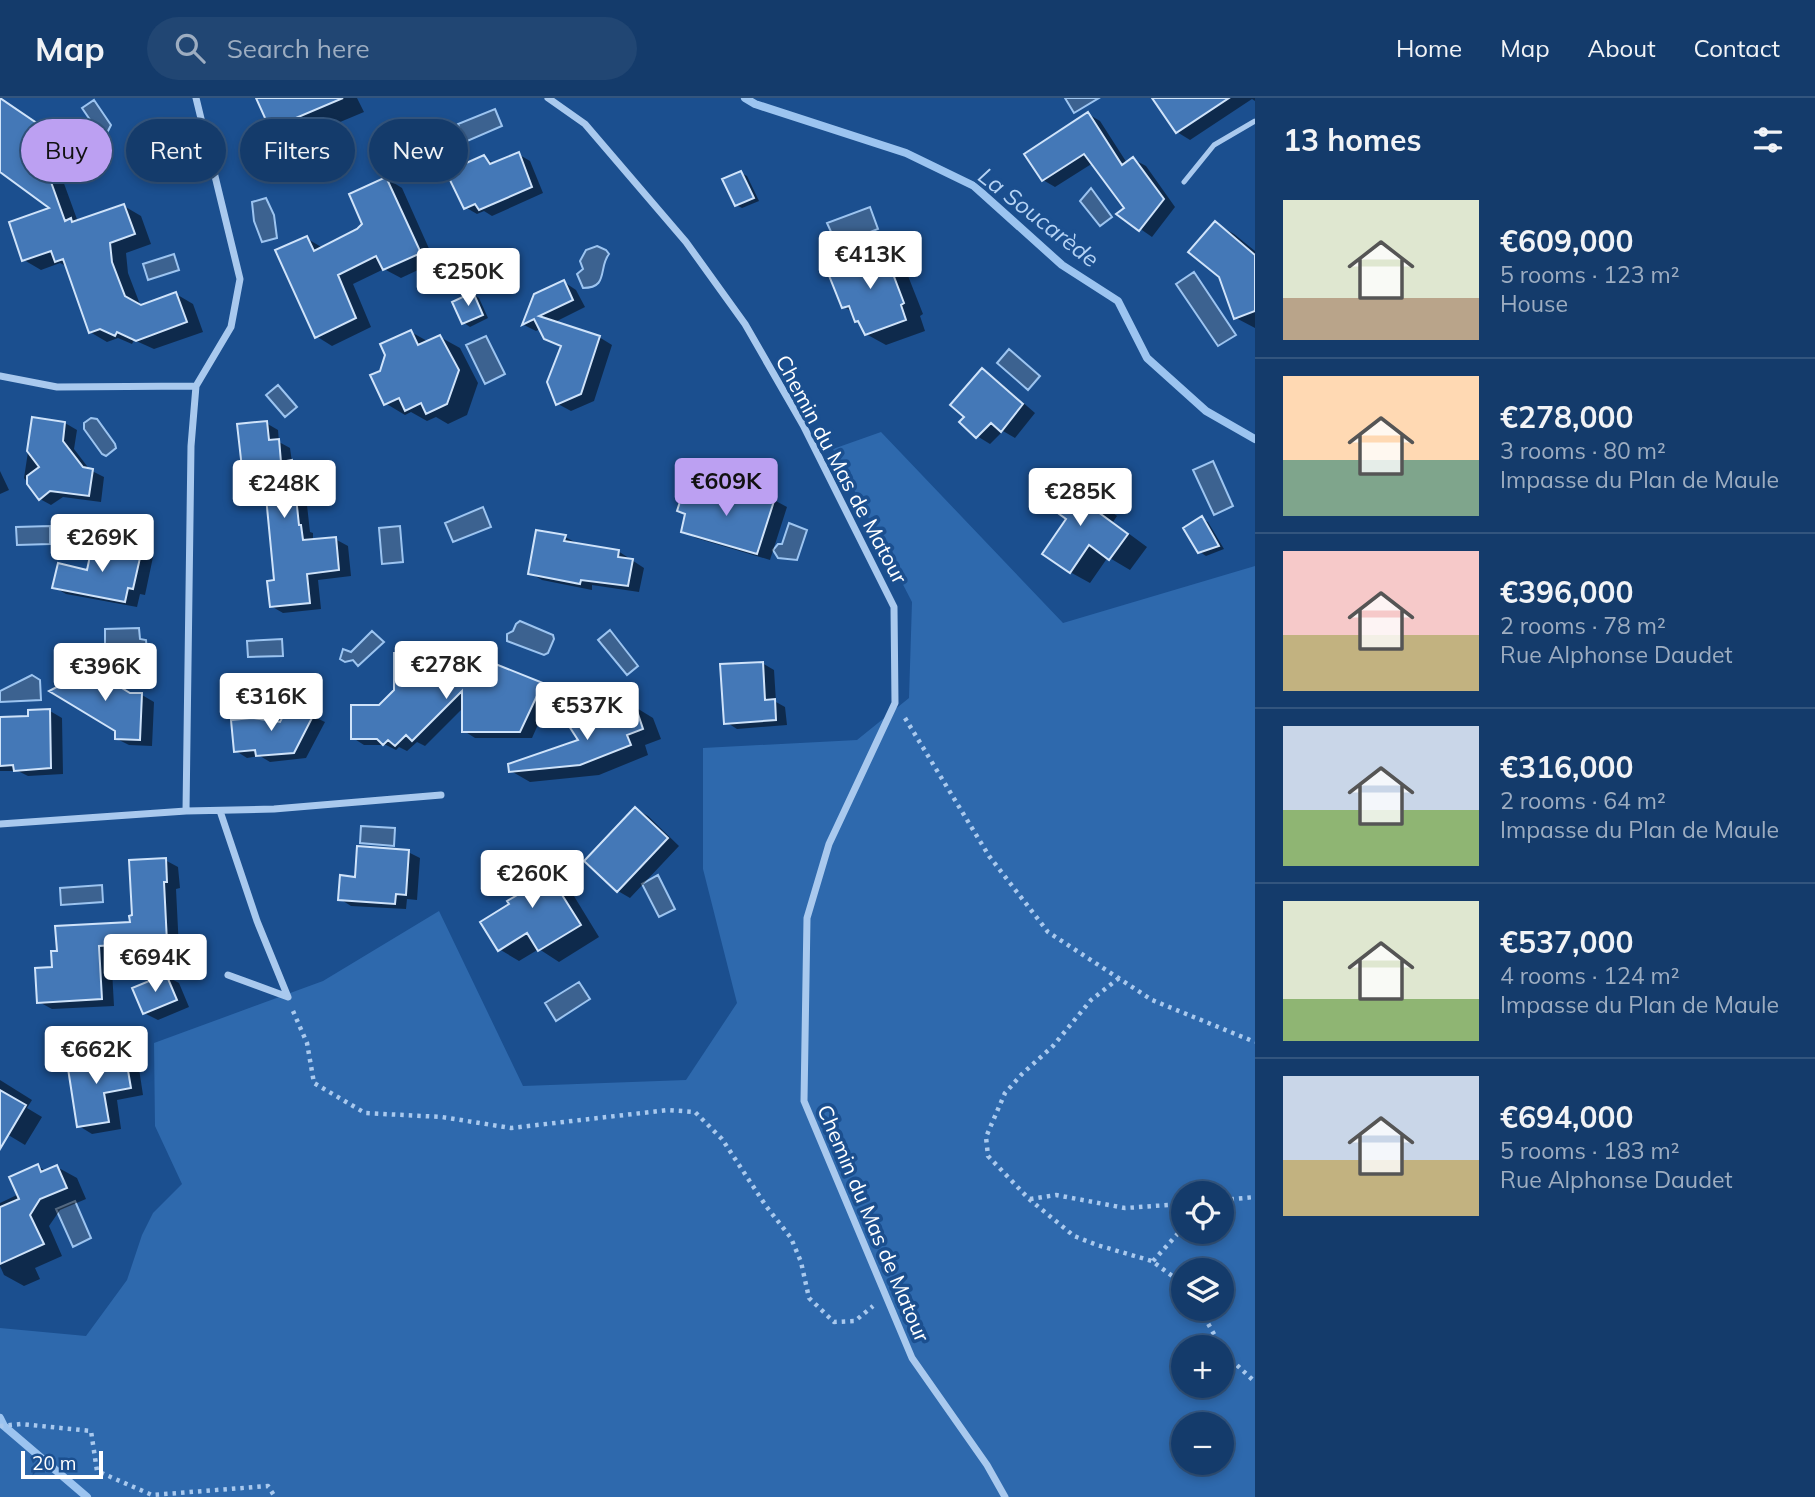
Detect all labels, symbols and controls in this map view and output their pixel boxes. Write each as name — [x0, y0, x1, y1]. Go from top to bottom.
search box — [147, 17, 637, 80]
text: Map — [35, 28, 105, 69]
icon: search — [171, 29, 209, 67]
text: Search here — [227, 32, 370, 65]
text: Home — [1396, 33, 1462, 63]
text: Map — [1500, 33, 1550, 63]
text: About — [1588, 33, 1656, 63]
text: Contact — [1694, 33, 1780, 63]
chip: Buy — [21, 119, 112, 182]
chip: Rent — [126, 119, 226, 182]
chip: Filters — [240, 119, 355, 182]
chip: New — [369, 119, 468, 182]
text: 13 homes — [1283, 121, 1422, 159]
icon: filters — [1749, 121, 1787, 159]
water label: La Soucarède — [973, 161, 1105, 273]
text: €609,000 — [1500, 222, 1633, 260]
icon: home — [1339, 228, 1423, 312]
pin: €413K — [821, 232, 919, 291]
text: €413K — [835, 239, 905, 268]
pin: €250K — [419, 248, 517, 308]
text: €250K — [433, 256, 503, 285]
text: 5 rooms · 123 m² — [1500, 260, 1680, 289]
text: House — [1500, 289, 1568, 318]
street label: Chemin du Mas de Matour — [771, 350, 914, 588]
text: €278,000 — [1500, 398, 1633, 436]
icon: home — [1339, 404, 1423, 488]
text: 3 rooms · 80 m² — [1500, 436, 1666, 465]
pin: €609K — [677, 458, 775, 518]
pin: €248K — [235, 460, 333, 520]
text: Impasse du Plan de Maule — [1500, 465, 1779, 494]
text: €609K — [691, 466, 761, 495]
text: €248K — [249, 468, 319, 497]
pin: €285K — [1031, 468, 1129, 528]
text: €285K — [1045, 476, 1115, 505]
pin: €269K — [53, 514, 151, 574]
text: €269K — [67, 522, 137, 551]
text: €396,000 — [1500, 573, 1633, 611]
icon: home — [1339, 579, 1423, 663]
text: 2 rooms · 78 m² — [1500, 611, 1666, 640]
text: Rue Alphonse Daudet — [1500, 640, 1733, 669]
pin: €278K — [397, 642, 495, 701]
pin: €396K — [56, 644, 154, 703]
text: €278K — [411, 649, 481, 678]
text: €396K — [70, 651, 140, 680]
pin: €316K — [222, 674, 320, 733]
text: €316K — [236, 681, 306, 710]
pin: €537K — [538, 682, 636, 742]
text: €537K — [552, 690, 622, 719]
text: €316,000 — [1500, 748, 1633, 786]
icon: home — [1339, 754, 1423, 838]
text: 2 rooms · 64 m² — [1500, 786, 1666, 815]
text: Impasse du Plan de Maule — [1500, 815, 1779, 844]
pin: €260K — [483, 850, 581, 910]
text: €260K — [497, 858, 567, 887]
text: €537,000 — [1500, 923, 1633, 961]
icon: home — [1339, 929, 1423, 1013]
pin: €694K — [106, 934, 204, 994]
text: €694K — [120, 942, 190, 971]
text: 4 rooms · 124 m² — [1500, 961, 1680, 990]
text: Impasse du Plan de Maule — [1500, 990, 1779, 1019]
pin: €662K — [47, 1026, 145, 1086]
text: €662K — [61, 1034, 131, 1063]
text: €694,000 — [1500, 1098, 1633, 1136]
street label: Chemin du Mas de Matour — [812, 1100, 936, 1346]
icon: home — [1339, 1104, 1423, 1188]
text: 5 rooms · 183 m² — [1500, 1136, 1680, 1165]
text: Rue Alphonse Daudet — [1500, 1165, 1733, 1194]
map controls — [1171, 1181, 1234, 1475]
button: locate — [1171, 1181, 1234, 1244]
button: layers — [1171, 1258, 1234, 1321]
button: + — [1171, 1335, 1234, 1398]
button: − — [1171, 1412, 1234, 1475]
scale bar — [21, 1448, 103, 1480]
text: 20 m — [32, 1451, 76, 1475]

